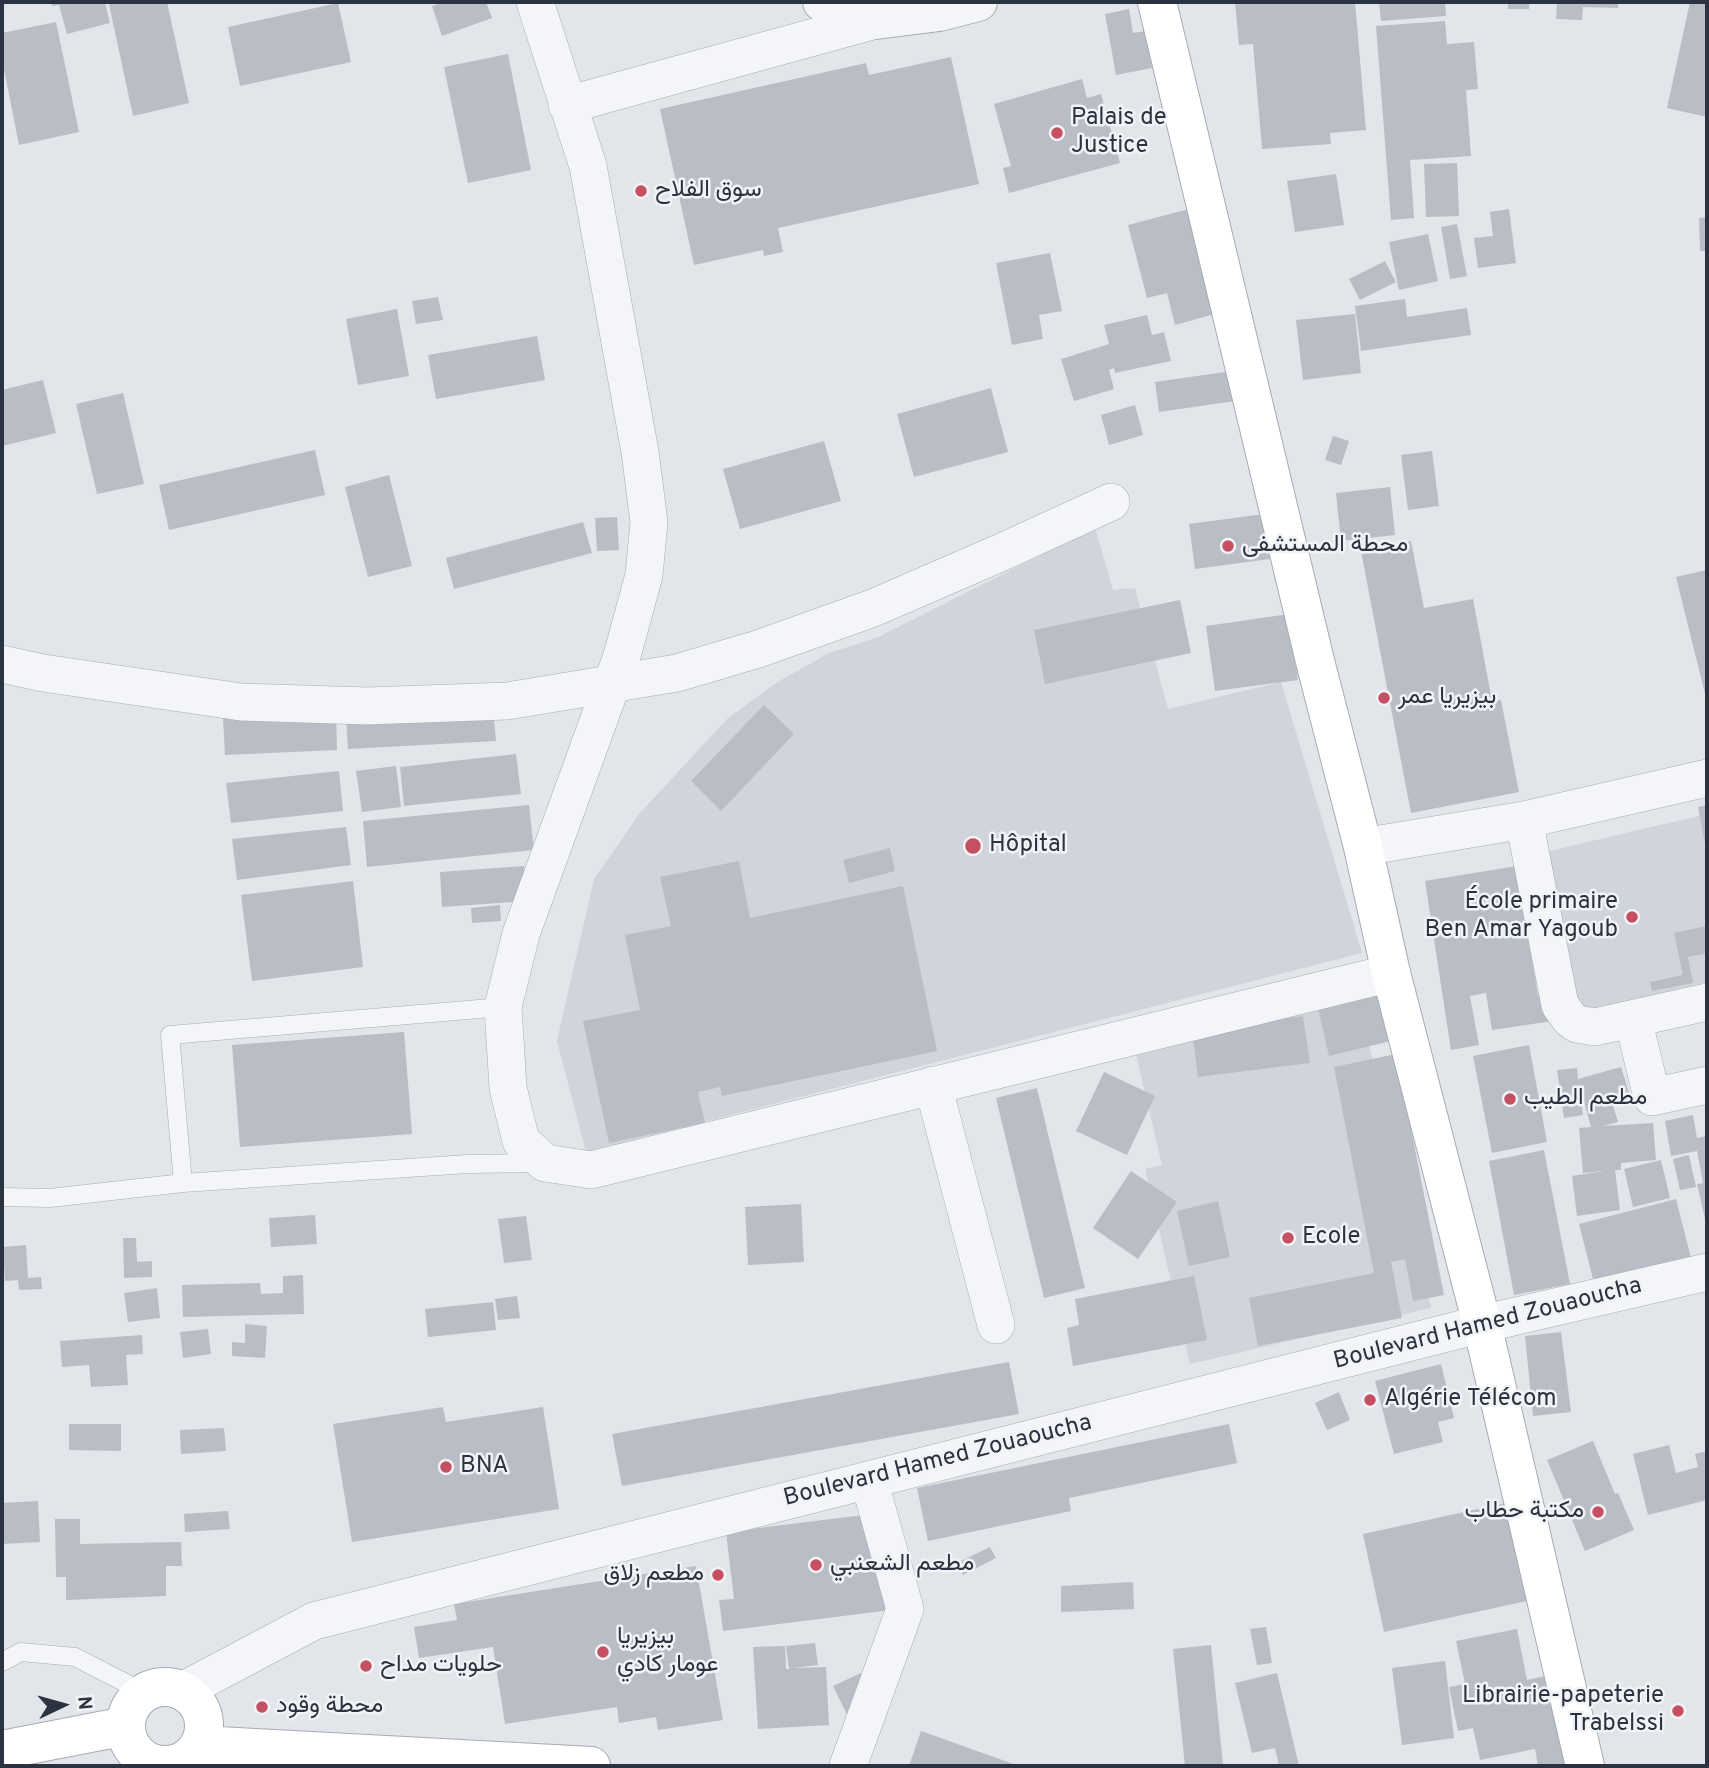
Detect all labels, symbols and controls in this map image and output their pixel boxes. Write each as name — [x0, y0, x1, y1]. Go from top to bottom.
place label: Palais de Justice — [1071, 105, 1167, 161]
marker: Palais de Justice — [1049, 125, 1065, 141]
place label: سوق الفلاح — [655, 177, 762, 205]
marker: سوق الفلاح — [633, 183, 649, 199]
place label: محطة المستشفى — [1242, 532, 1408, 560]
marker: محطة المستشفى — [1220, 538, 1236, 554]
place label: بيزيريا عمر — [1398, 684, 1496, 712]
marker: بيزيريا عمر — [1376, 690, 1392, 706]
place label: Hôpital — [989, 832, 1067, 860]
marker: Hôpital — [963, 836, 983, 856]
place label: École primaire Ben Amar Yagoub — [1425, 889, 1618, 945]
marker: École primaire Ben Amar Yagoub — [1624, 909, 1640, 925]
place label: مطعم الطيب — [1524, 1085, 1647, 1113]
marker: مطعم الطيب — [1502, 1091, 1518, 1107]
place label: Ecole — [1302, 1224, 1360, 1252]
marker: Ecole — [1280, 1230, 1296, 1246]
street label: Boulevard Hamed Zouaoucha — [1331, 1273, 1645, 1377]
place label: Algérie Télécom — [1384, 1386, 1556, 1414]
marker: Algérie Télécom — [1362, 1392, 1378, 1408]
street label: Boulevard Hamed Zouaoucha — [781, 1410, 1095, 1514]
place label: BNA — [460, 1453, 508, 1481]
marker: BNA — [438, 1459, 454, 1475]
place label: مكتبة حطاب — [1464, 1498, 1584, 1526]
marker: مكتبة حطاب — [1590, 1504, 1606, 1520]
place label: مطعم الشعنبي — [830, 1551, 974, 1579]
marker: مطعم الشعنبي — [808, 1557, 824, 1573]
place label: مطعم زلاق — [604, 1561, 704, 1589]
marker: مطعم زلاق — [710, 1567, 726, 1583]
place label: بيزيريا عومار كادي — [617, 1624, 718, 1680]
marker: بيزيريا عومار كادي — [595, 1644, 611, 1660]
place label: حلويات مداح — [380, 1652, 502, 1680]
marker: حلويات مداح — [358, 1658, 374, 1674]
north arrow — [28, 1670, 98, 1740]
place label: Librairie-papeterie Trabelssi — [1462, 1683, 1664, 1739]
place label: محطة وقود — [276, 1693, 383, 1721]
text: N — [71, 1695, 96, 1711]
marker: محطة وقود — [254, 1699, 270, 1715]
marker: Librairie-papeterie Trabelssi — [1670, 1703, 1686, 1719]

